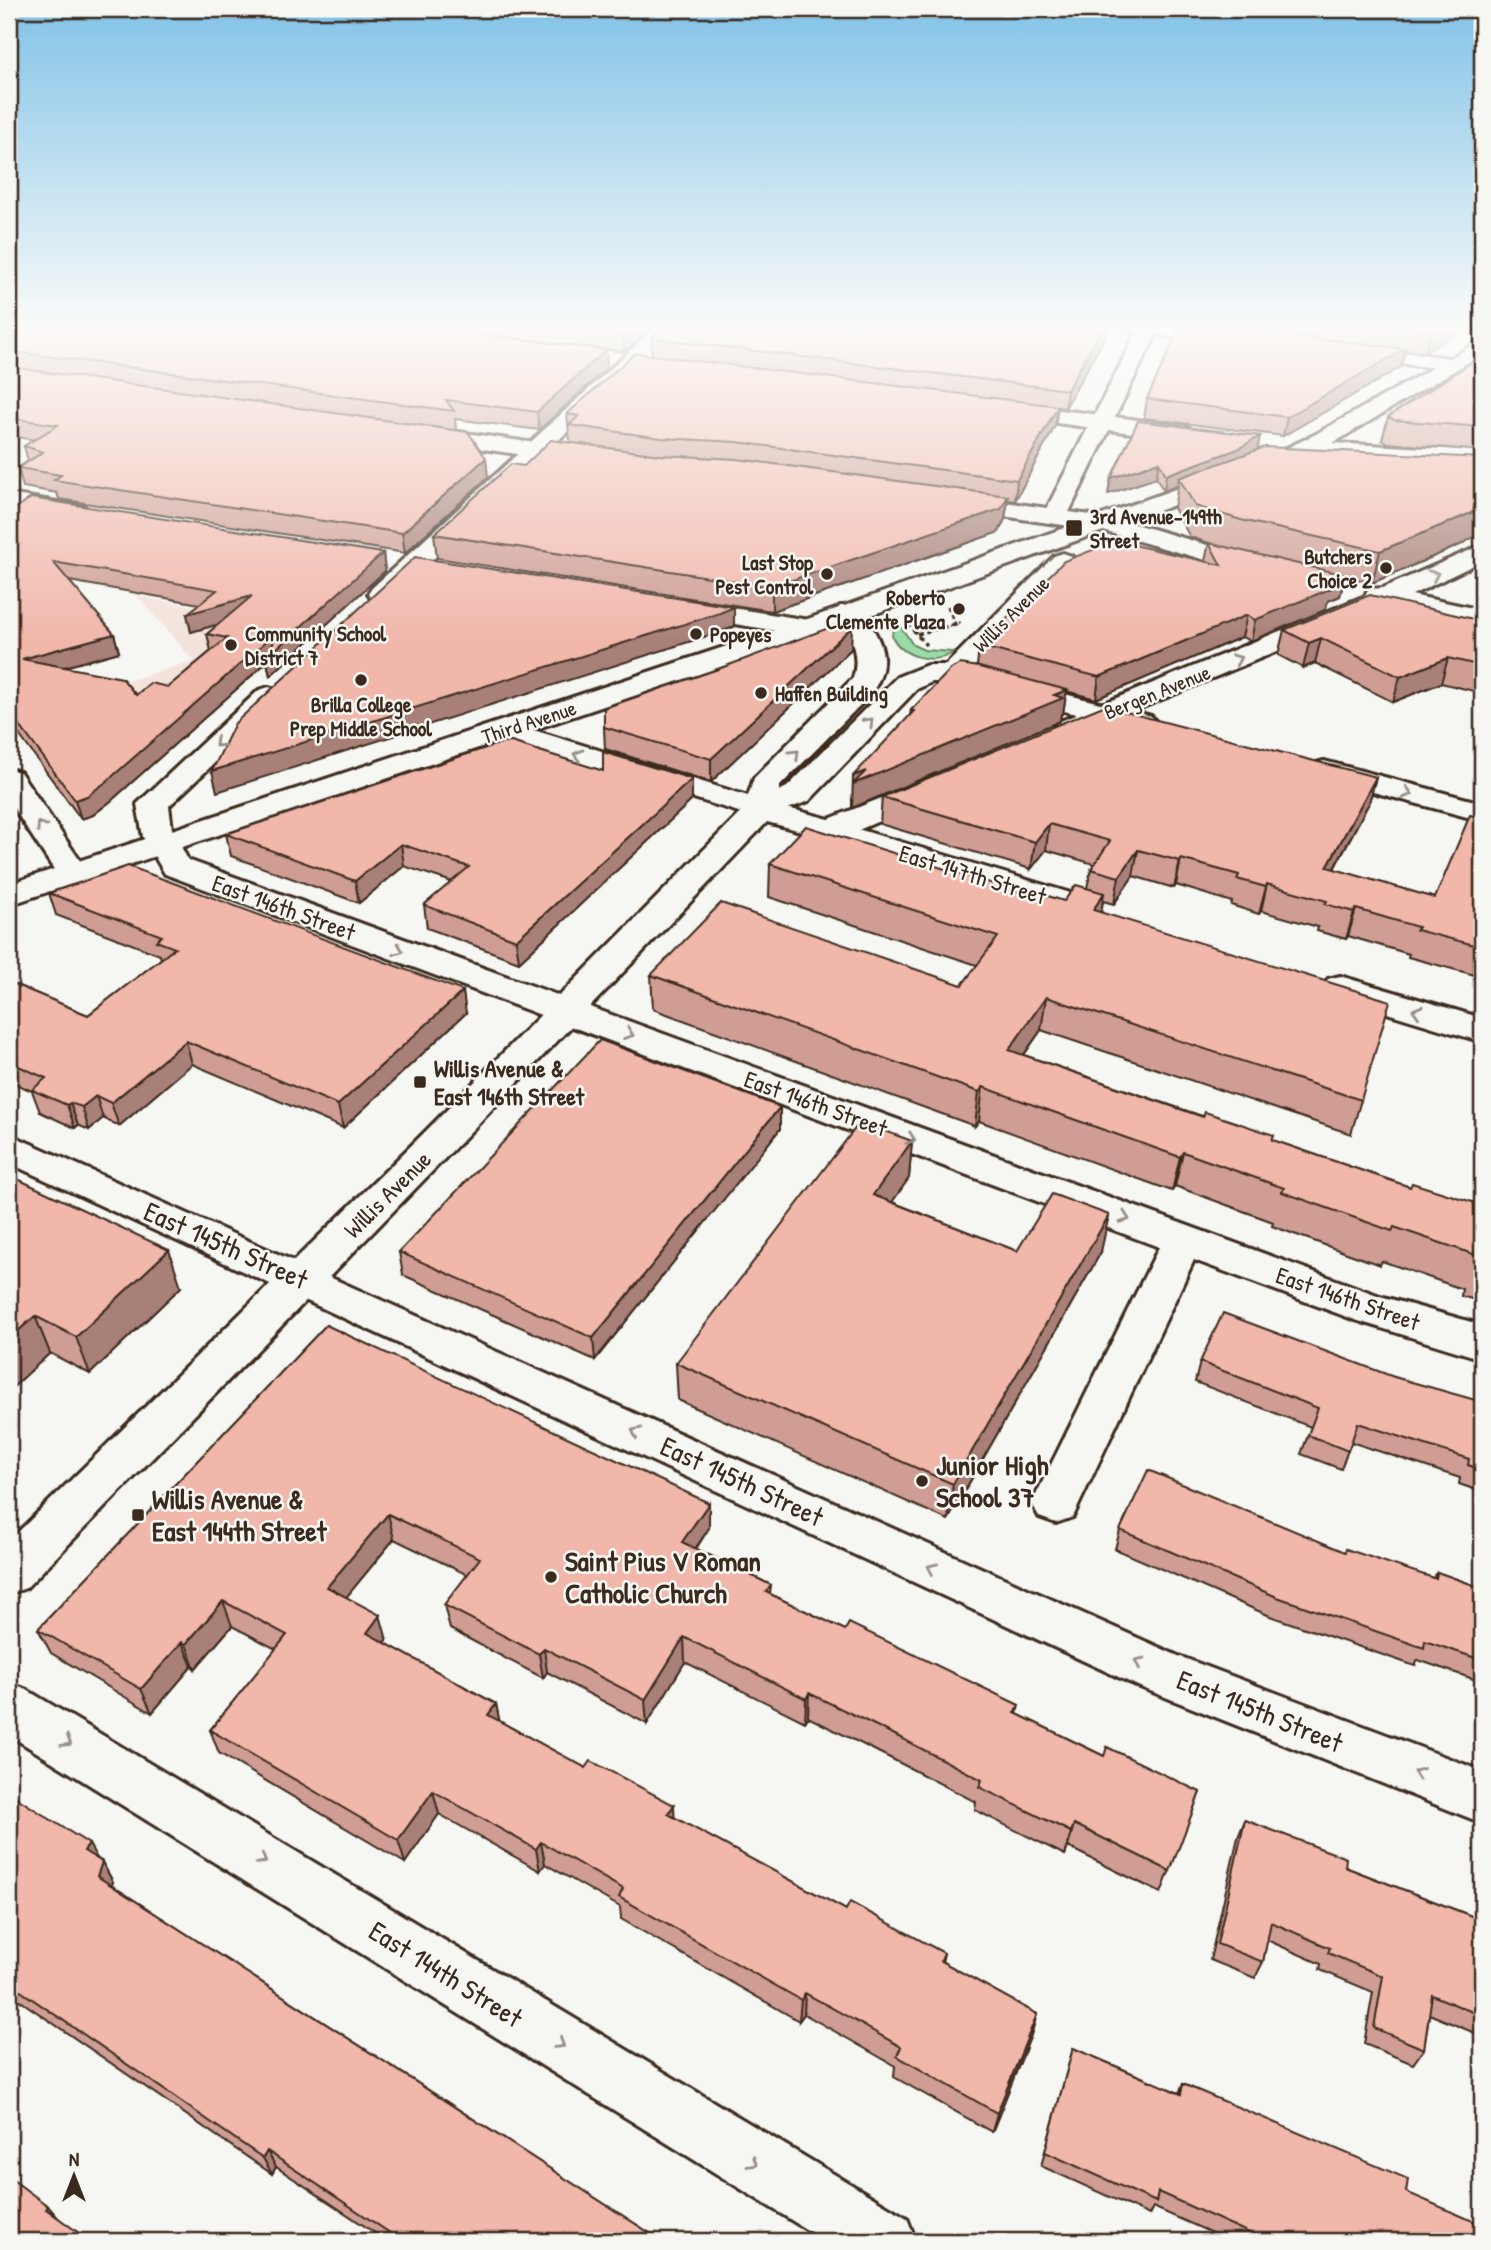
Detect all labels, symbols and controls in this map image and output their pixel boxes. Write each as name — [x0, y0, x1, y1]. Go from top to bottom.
place label: 3rd Avenue–149th Street — [1090, 502, 1222, 555]
marker: 3rd Avenue–149th Street — [1064, 518, 1084, 538]
place label: Butchers Choice 2 — [1304, 542, 1372, 595]
place label: Last Stop Pest Control — [716, 548, 814, 601]
marker: Butchers Choice 2 — [1378, 560, 1394, 576]
marker: Last Stop Pest Control — [819, 566, 835, 582]
street label: Willis Avenue — [966, 569, 1056, 659]
one-way arrow — [1427, 569, 1439, 583]
place label: Roberto Clemente Plaza — [826, 583, 946, 636]
marker: Roberto Clemente Plaza — [951, 601, 967, 617]
place label: Community School District 7 — [245, 619, 387, 672]
place label: Popeyes — [710, 620, 771, 650]
marker: Popeyes — [688, 626, 704, 642]
marker: Community School District 7 — [223, 637, 239, 653]
one-way arrow — [1230, 653, 1242, 667]
street label: Bergen Avenue — [1099, 658, 1215, 726]
marker: Brilla College Prep Middle School — [353, 672, 369, 688]
place label: Haffen Building — [775, 679, 888, 709]
marker: Haffen Building — [753, 685, 769, 701]
place label: Brilla College Prep Middle School — [290, 690, 432, 744]
street label: Third Avenue — [478, 693, 580, 751]
one-way arrow — [860, 717, 873, 730]
one-way arrow — [214, 735, 227, 747]
one-way arrow — [572, 748, 584, 763]
one-way arrow — [786, 750, 799, 763]
one-way arrow — [1402, 784, 1414, 799]
one-way arrow — [37, 821, 49, 834]
street label: East 147th Street — [895, 836, 1051, 912]
street label: East 146th Street — [208, 866, 361, 948]
one-way arrow — [392, 941, 404, 955]
one-way arrow — [1411, 1004, 1423, 1019]
one-way arrow — [623, 1026, 635, 1040]
place label: Willis Avenue & East 146th Street — [434, 1052, 585, 1112]
street label: East 146th Street — [740, 1062, 893, 1144]
marker: Willis Avenue & East 146th Street — [412, 1074, 428, 1090]
one-way arrow — [905, 1131, 917, 1145]
street label: Willis Avenue — [336, 1143, 438, 1245]
street label: East 145th Street — [138, 1192, 314, 1298]
one-way arrow — [1118, 1209, 1130, 1223]
street label: East 146th Street — [1272, 1258, 1425, 1338]
one-way arrow — [630, 1426, 643, 1440]
street label: East 145th Street — [654, 1427, 830, 1536]
place label: Junior High School 37 — [936, 1446, 1049, 1516]
marker: Junior High School 37 — [914, 1473, 930, 1489]
place label: Willis Avenue & East 144th Street — [152, 1480, 328, 1550]
marker: Willis Avenue & East 144th Street — [130, 1507, 146, 1523]
place label: Saint Pius V Roman Catholic Church — [565, 1542, 761, 1612]
one-way arrow — [927, 1562, 939, 1576]
marker: Saint Pius V Roman Catholic Church — [543, 1569, 559, 1585]
one-way arrow — [1134, 1656, 1146, 1670]
street label: East 145th Street — [1171, 1660, 1349, 1762]
one-way arrow — [60, 1734, 73, 1747]
one-way arrow — [1413, 1767, 1425, 1781]
one-way arrow — [254, 1852, 267, 1865]
street label: East 144th Street — [362, 1912, 530, 2037]
one-way arrow — [552, 2035, 565, 2048]
north arrow — [38, 2142, 108, 2212]
text: N — [69, 2146, 79, 2172]
one-way arrow — [746, 2155, 759, 2168]

